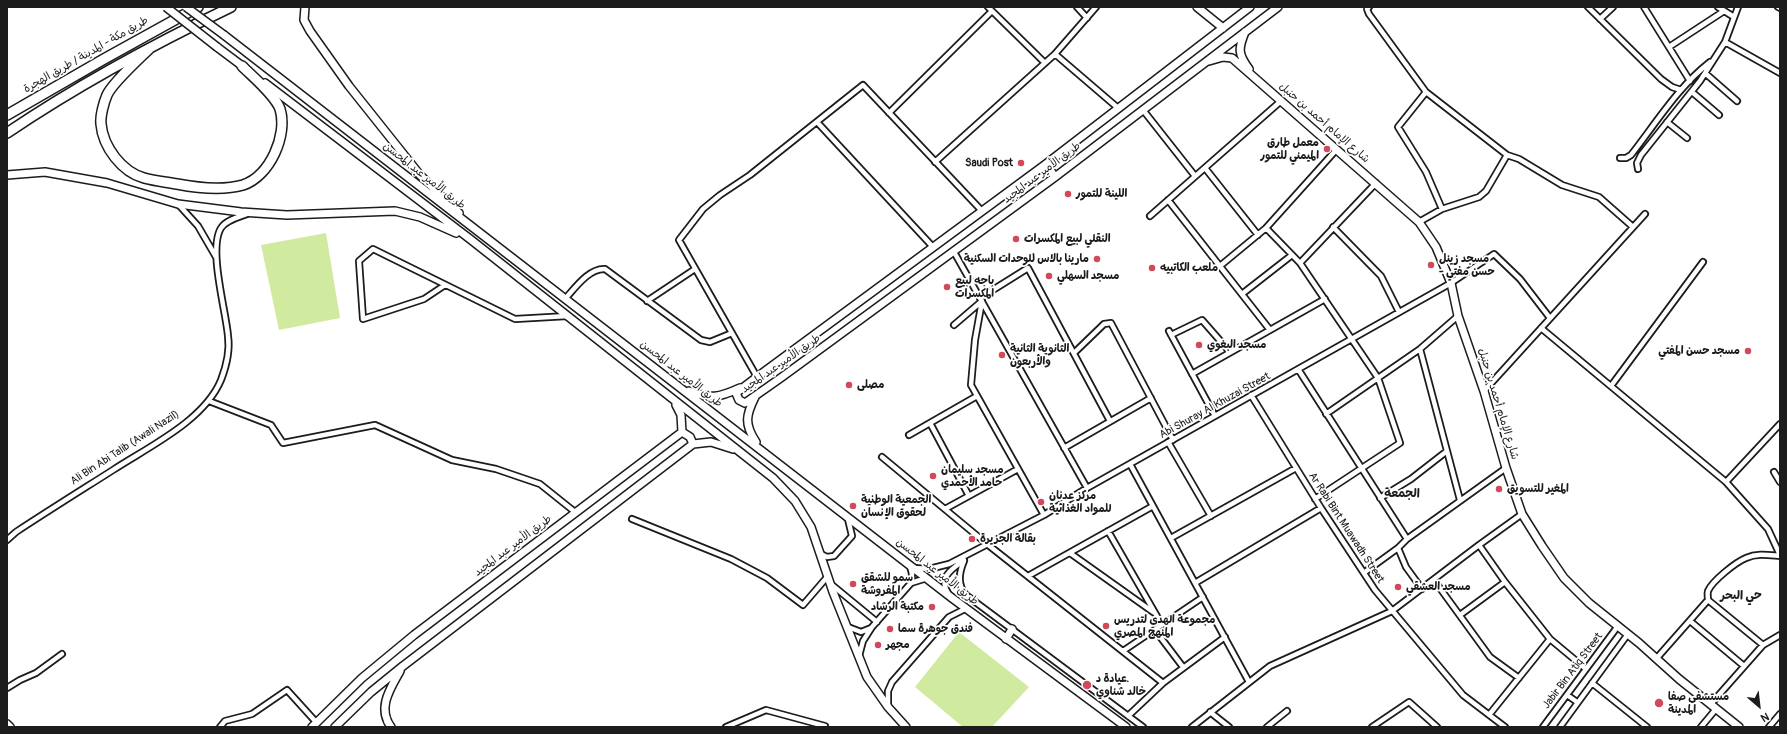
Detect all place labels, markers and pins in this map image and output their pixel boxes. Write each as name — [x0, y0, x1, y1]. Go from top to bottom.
place label: معمل طارق الميمني للتمور — [1261, 136, 1319, 162]
marker: معمل طارق الميمني للتمور — [1322, 144, 1332, 154]
place label: Saudi Post — [965, 156, 1013, 170]
marker: Saudi Post — [1016, 158, 1026, 168]
place label: اللينة للتمور — [1076, 187, 1127, 201]
marker: اللينة للتمور — [1063, 189, 1073, 199]
place label: النقلي لبيع المكسرات — [1024, 232, 1111, 246]
marker: النقلي لبيع المكسرات — [1011, 234, 1021, 244]
place label: مارينا بالاس للوحدات السكنية — [964, 252, 1089, 266]
place label: مسجد زينل - حسن مفتي — [1439, 252, 1495, 278]
marker: مارينا بالاس للوحدات السكنية — [1092, 254, 1102, 264]
marker: مسجد زينل - حسن مفتي — [1426, 260, 1436, 270]
place label: ملعب الكاتبيه — [1160, 261, 1218, 275]
marker: ملعب الكاتبيه — [1147, 263, 1157, 273]
place label: مسجد السهلي — [1057, 269, 1119, 283]
marker: مسجد السهلي — [1044, 271, 1054, 281]
place label: باجه لبيع المكسرات — [955, 274, 994, 300]
marker: باجه لبيع المكسرات — [942, 282, 952, 292]
place label: مسجد البغوي — [1207, 338, 1266, 352]
marker: مسجد البغوي — [1194, 340, 1204, 350]
place label: الثانوية الثانية والأربعون — [1010, 342, 1069, 368]
place label: مسجد حسن المفتي — [1658, 344, 1740, 358]
marker: مسجد حسن المفتي — [1743, 346, 1753, 356]
marker: الثانوية الثانية والأربعون — [997, 350, 1007, 360]
place label: مصلى — [857, 378, 884, 392]
marker: مصلى — [844, 380, 854, 390]
place label: مسجد سليمان حامد الأحمدي — [941, 463, 1004, 489]
marker: مسجد سليمان حامد الأحمدي — [928, 471, 938, 481]
place label: المغير للتسويق — [1507, 482, 1569, 496]
marker: المغير للتسويق — [1494, 484, 1504, 494]
place label: مركز عدنان للمواد الغذائية — [1049, 489, 1112, 515]
place label: الجمعية الوطنية لحقوق الإنسان — [861, 493, 931, 519]
marker: مركز عدنان للمواد الغذائية — [1036, 497, 1046, 507]
marker: الجمعية الوطنية لحقوق الإنسان — [848, 501, 858, 511]
place label: بقالة الجزيرة — [980, 532, 1036, 546]
marker: بقالة الجزيرة — [967, 534, 977, 544]
place label: سمو للشقق المفروشة — [861, 571, 913, 597]
marker: سمو للشقق المفروشة — [848, 579, 858, 589]
place label: مسجد العشقي — [1406, 580, 1471, 594]
marker: مسجد العشقي — [1393, 582, 1403, 592]
place label: مكتبة الرشاد — [871, 600, 924, 614]
marker: مكتبة الرشاد — [927, 602, 937, 612]
place label: مجموعة الهدى لتدريس المنهج المصري — [1114, 613, 1215, 639]
marker: مجموعة الهدى لتدريس المنهج المصري — [1101, 621, 1111, 631]
place label: فندق جوهرة سما — [898, 622, 973, 636]
marker: فندق جوهرة سما — [885, 624, 895, 634]
place label: مجهر — [886, 638, 910, 652]
marker: مجهر — [873, 640, 883, 650]
place label: عيادة د. خالد شناوي — [1096, 672, 1146, 698]
marker: عيادة د. خالد شناوي — [1081, 679, 1093, 691]
place label: مستشفی صفا المدینة — [1668, 690, 1729, 716]
marker: مستشفی صفا المدینة — [1653, 697, 1665, 709]

